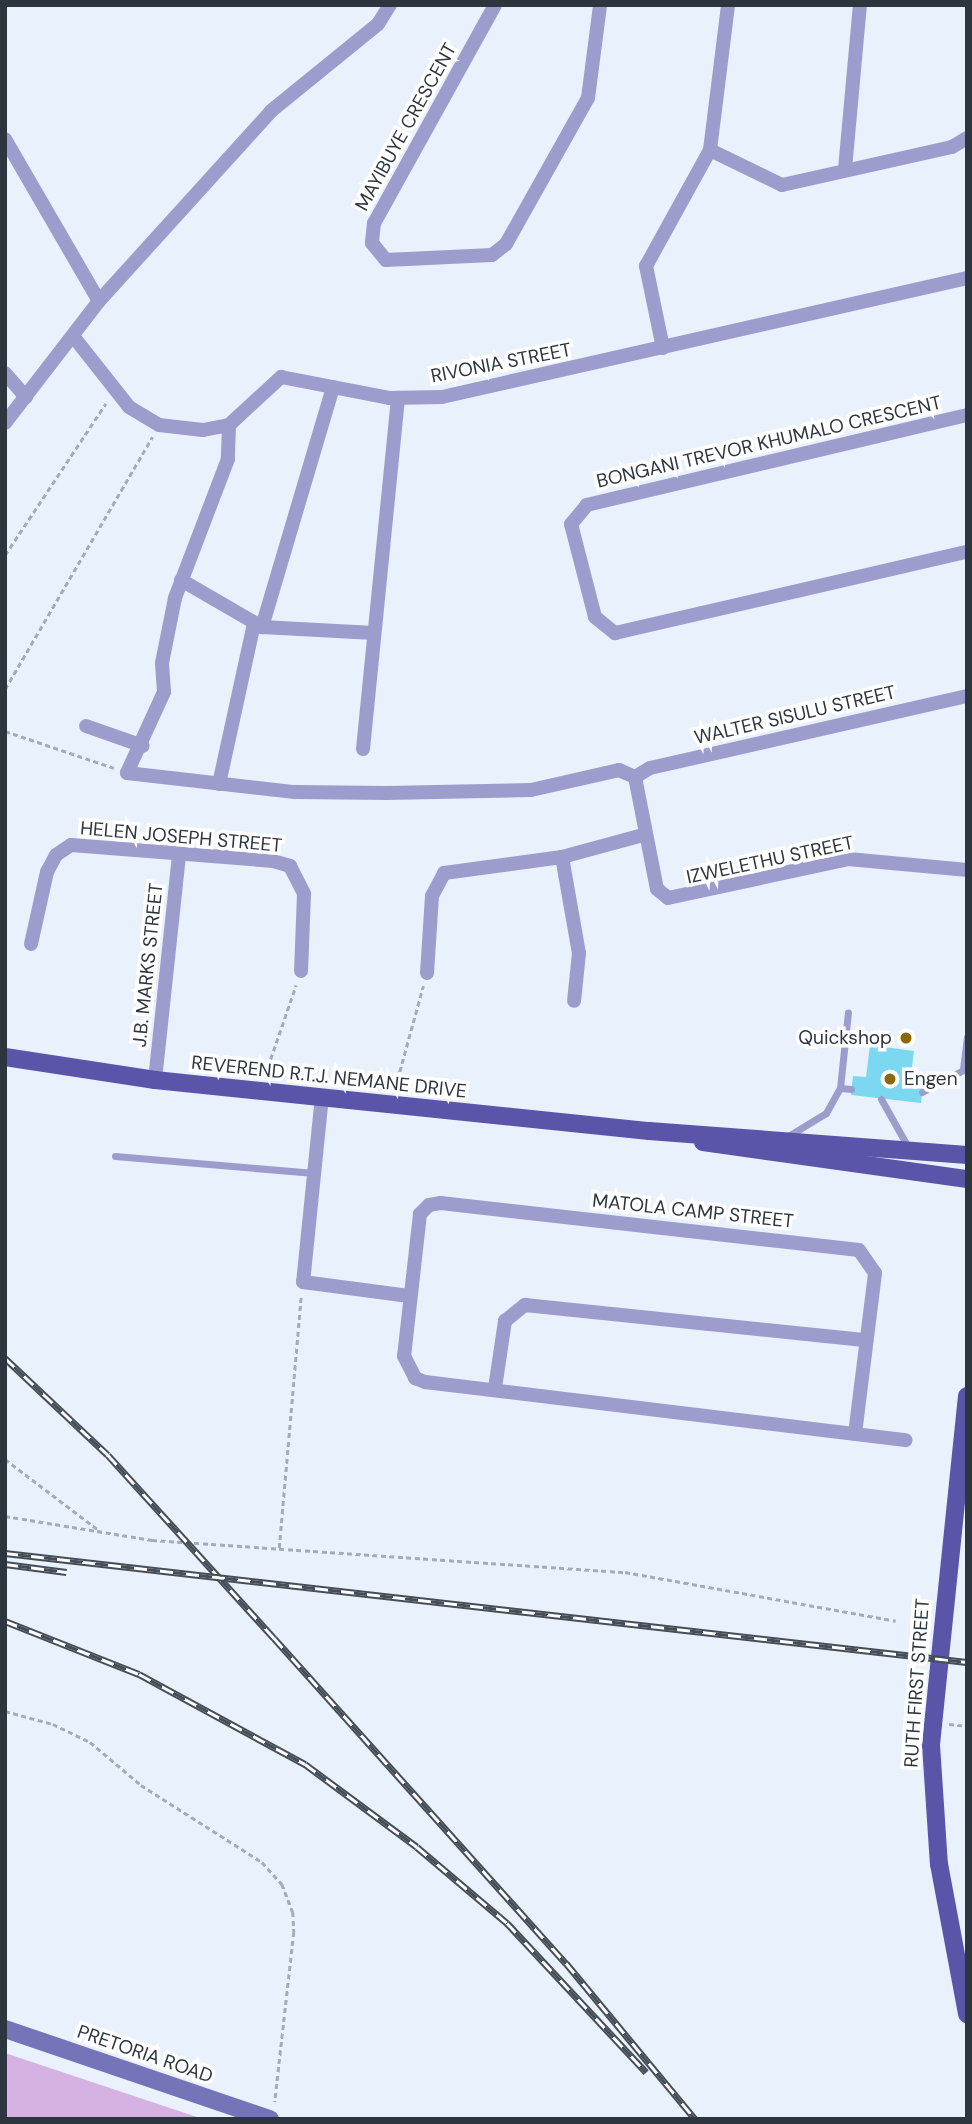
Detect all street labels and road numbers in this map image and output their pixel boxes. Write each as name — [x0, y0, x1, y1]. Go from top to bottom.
street label: MAYIBUYE CRESCENT — [350, 39, 462, 215]
street label: RIVONIA STREET — [429, 338, 573, 388]
street label: BONGANI TREVOR KHUMALO CRESCENT — [594, 391, 944, 493]
street label: WALTER SISULU STREET — [692, 681, 898, 749]
street label: HELEN JOSEPH STREET — [79, 817, 283, 857]
street label: IZWELETHU STREET — [684, 831, 856, 889]
street label: J.B. MARKS STREET — [128, 882, 168, 1048]
street label: REVEREND R.T.J. NEMANE DRIVE — [190, 1051, 468, 1103]
street label: MATOLA CAMP STREET — [591, 1189, 795, 1233]
street label: RUTH FIRST STREET — [900, 1598, 934, 1768]
street label: PRETORIA ROAD — [74, 2020, 216, 2088]

